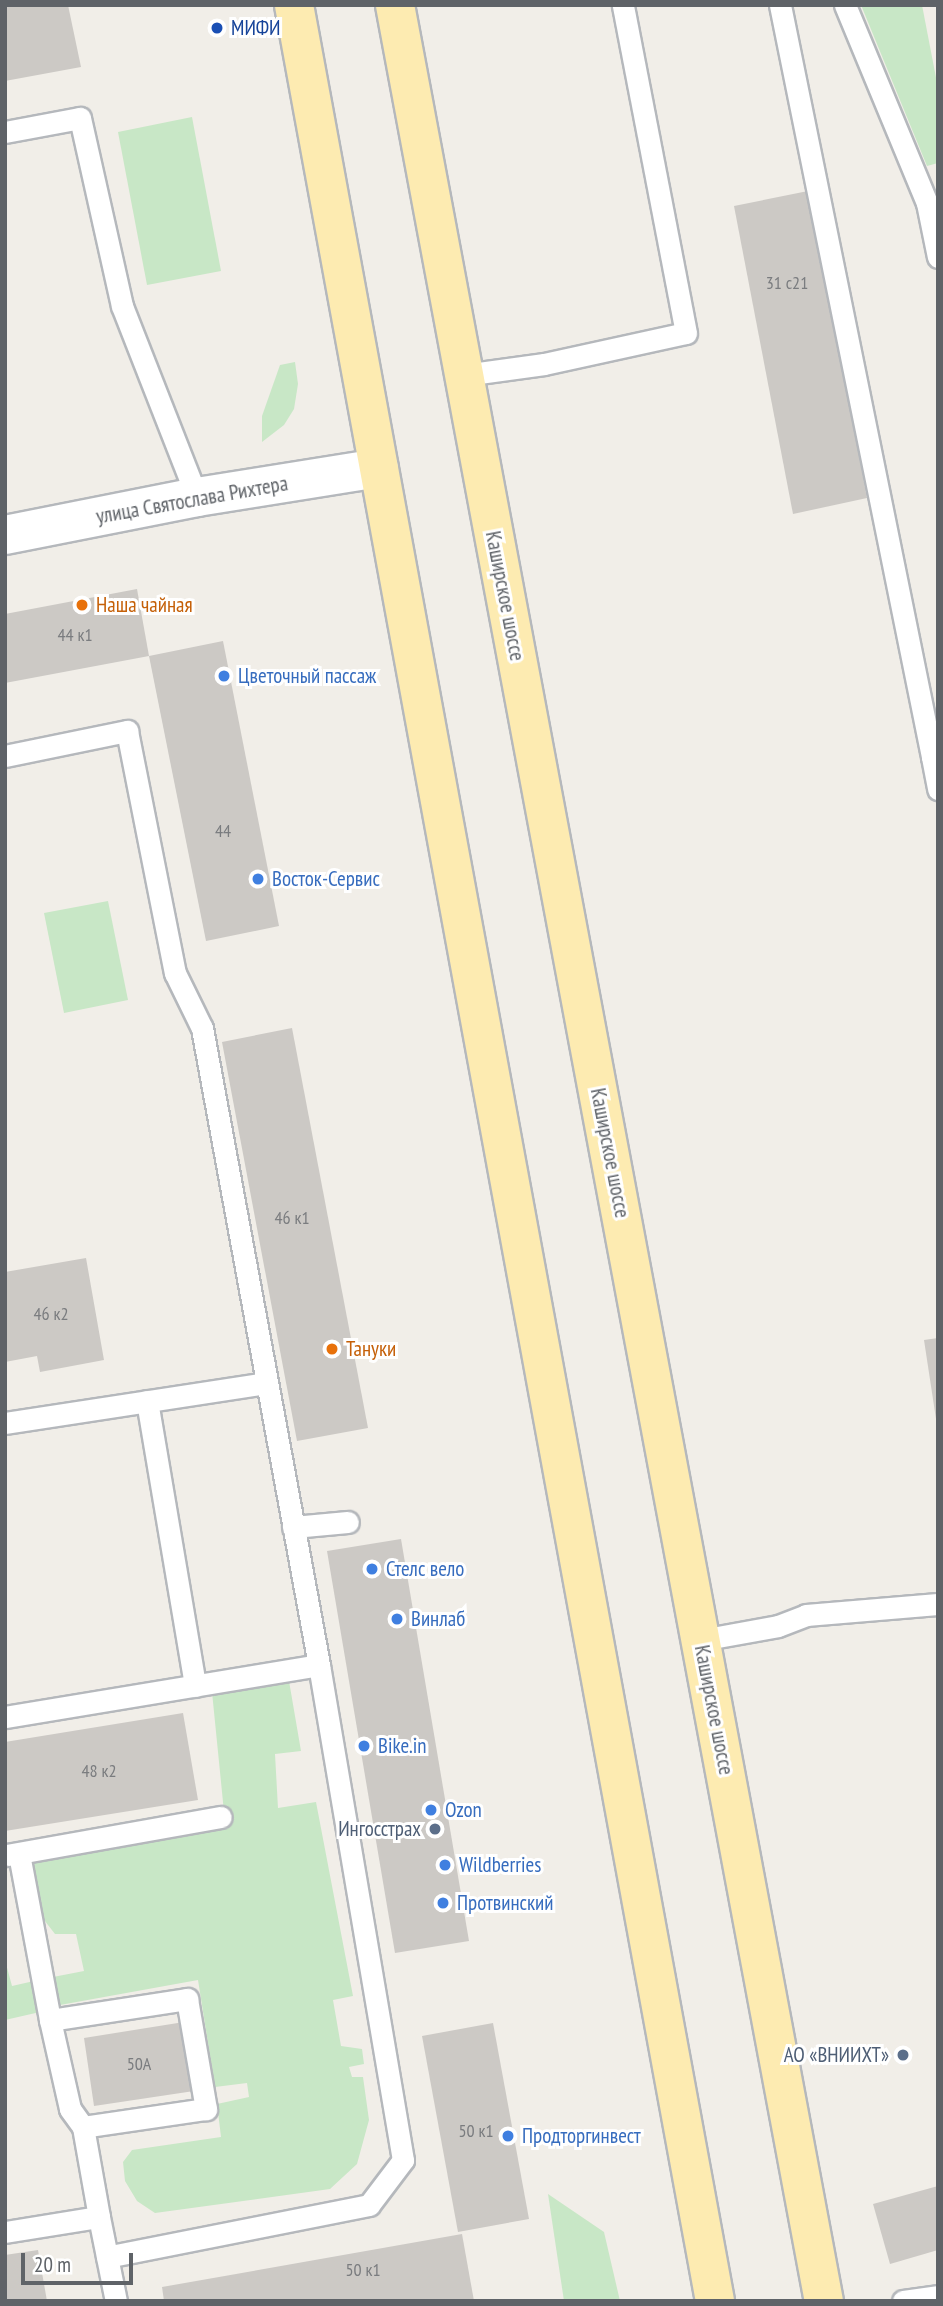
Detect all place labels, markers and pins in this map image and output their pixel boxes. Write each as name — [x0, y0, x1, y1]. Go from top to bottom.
place label: МИФИ — [231, 15, 281, 41]
marker: МИФИ — [209, 20, 225, 36]
place label: Наша чайная — [96, 592, 193, 618]
marker: Наша чайная — [74, 597, 90, 613]
place label: Цветочный пассаж — [238, 663, 376, 689]
marker: Цветочный пассаж — [216, 668, 232, 684]
place label: Восток-Сервис — [272, 866, 380, 892]
marker: Восток-Сервис — [250, 871, 266, 887]
place label: Тануки — [346, 1336, 396, 1362]
marker: Тануки — [324, 1341, 340, 1357]
place label: Стелс вело — [386, 1556, 464, 1582]
marker: Стелс вело — [364, 1561, 380, 1577]
place label: Винлаб — [411, 1606, 465, 1632]
marker: Винлаб — [389, 1611, 405, 1627]
place label: Bike.in — [378, 1733, 427, 1759]
marker: Bike.in — [356, 1738, 372, 1754]
place label: Ozon — [445, 1797, 482, 1823]
marker: Ozon — [423, 1802, 439, 1818]
place label: Ингосстрах — [338, 1816, 421, 1842]
marker: Ингосстрах — [427, 1821, 443, 1837]
place label: Wildberries — [459, 1852, 541, 1878]
marker: Wildberries — [437, 1857, 453, 1873]
place label: Протвинский — [457, 1890, 554, 1916]
marker: Протвинский — [435, 1895, 451, 1911]
place label: АО «ВНИИХТ» — [784, 2042, 889, 2068]
marker: АО «ВНИИХТ» — [895, 2047, 911, 2063]
place label: Продторгинвест — [522, 2123, 641, 2149]
marker: Продторгинвест — [500, 2128, 516, 2144]

